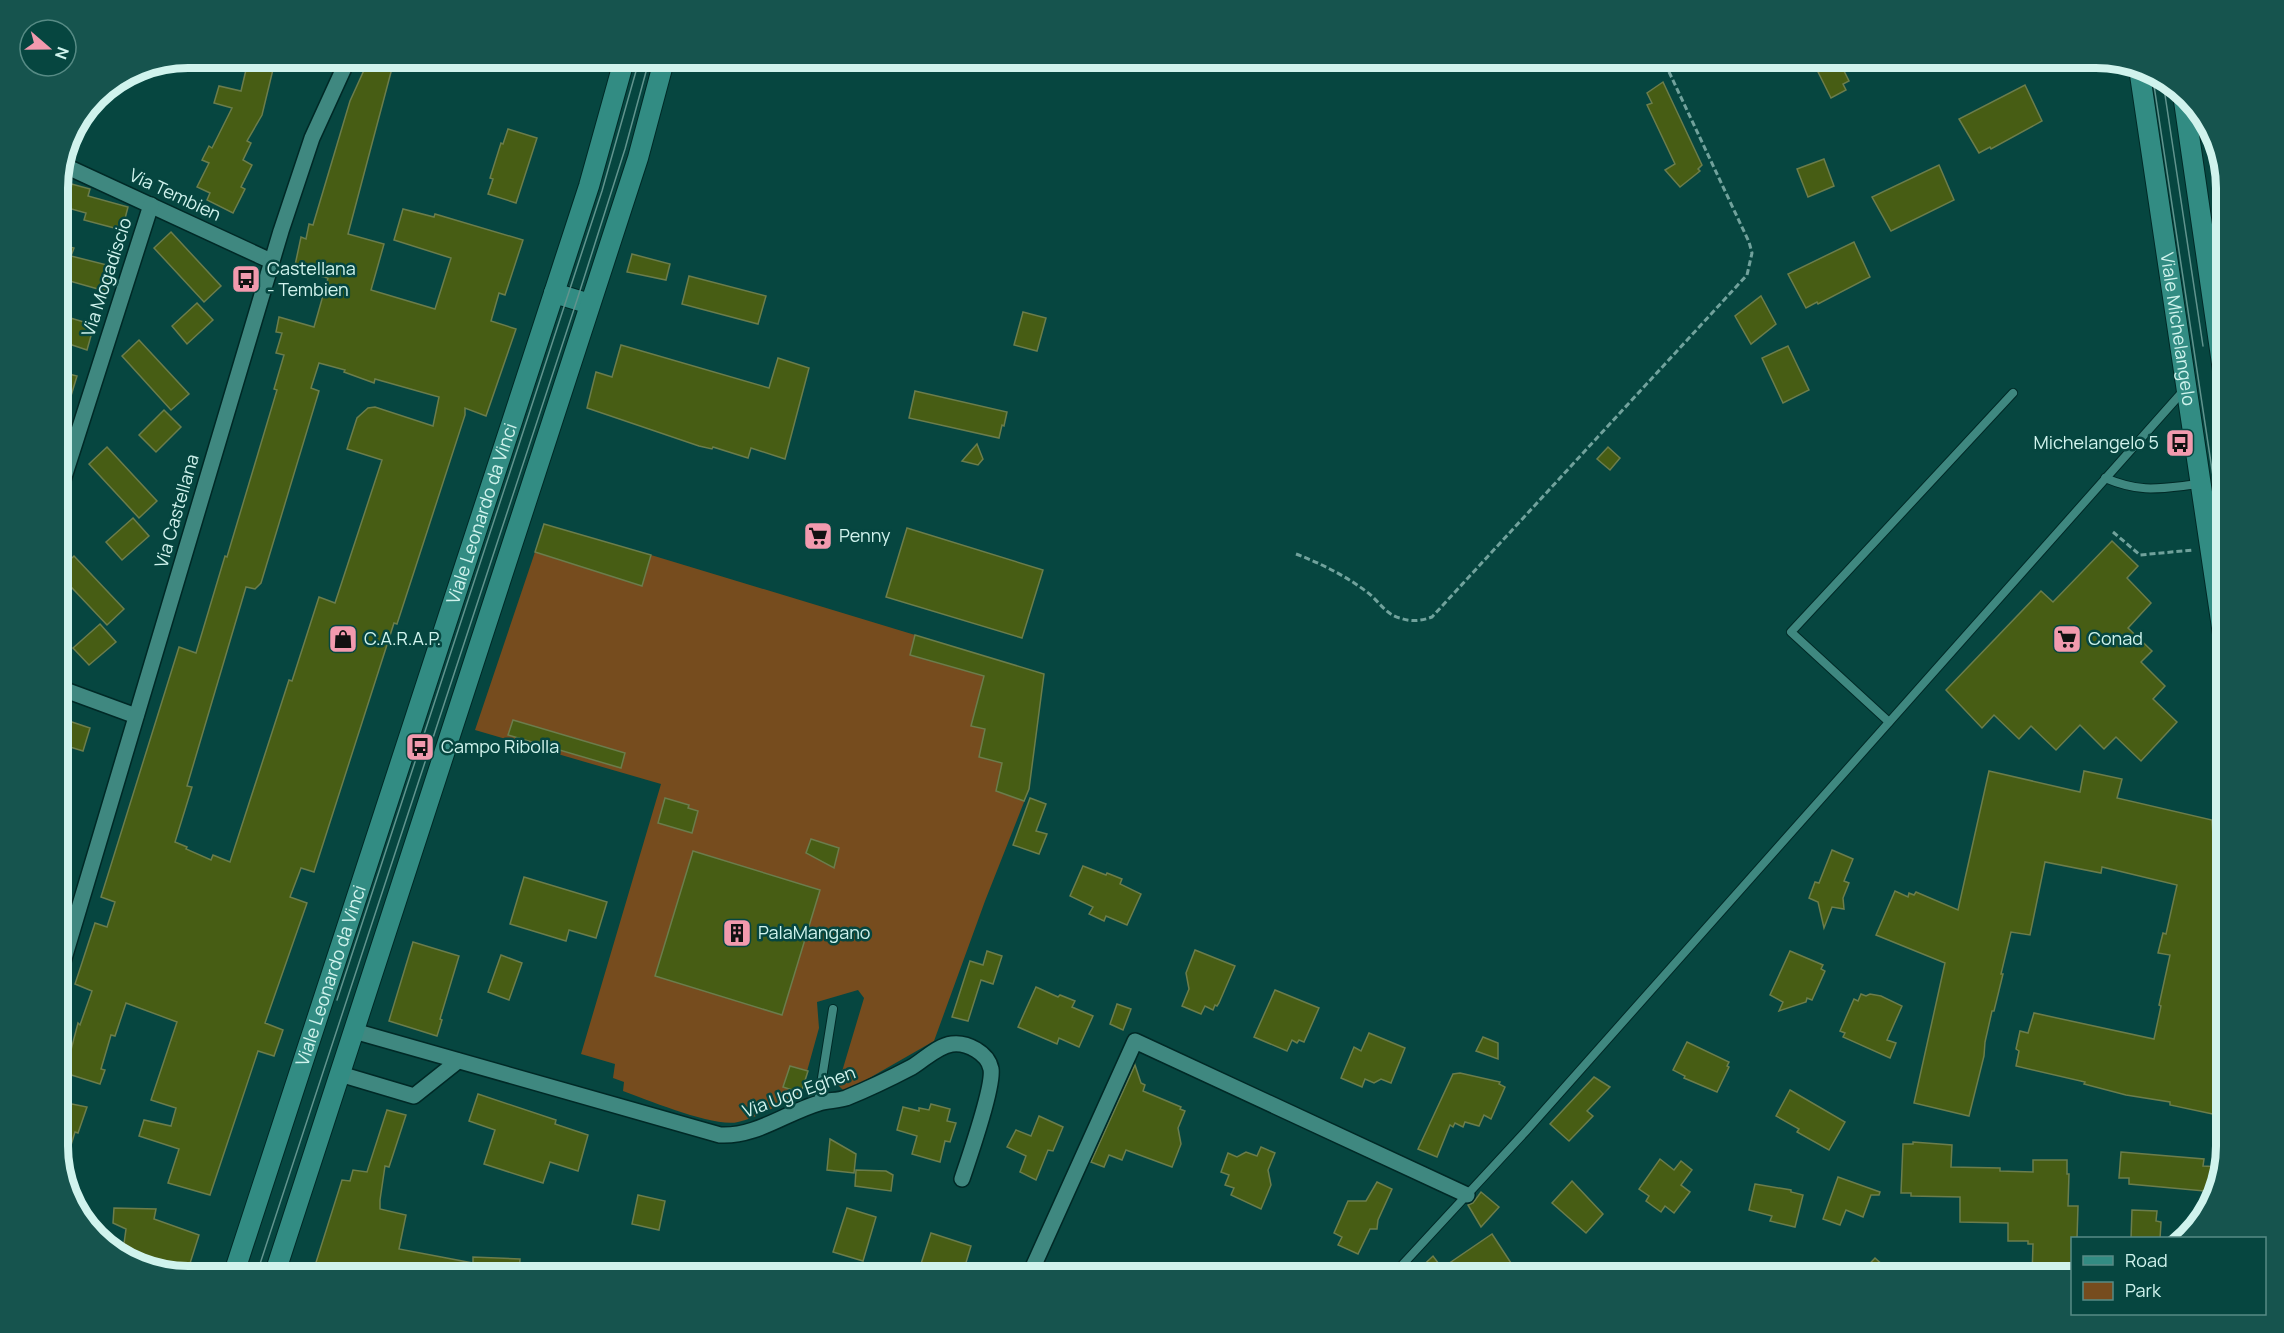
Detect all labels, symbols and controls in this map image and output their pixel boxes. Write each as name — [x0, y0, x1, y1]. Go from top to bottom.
north arrow — [18, 18, 78, 78]
text: N — [50, 44, 74, 62]
street label: Via Tembien — [126, 162, 225, 226]
street label: Via Mogadiscio — [76, 214, 137, 339]
street label: Viale Michelangelo — [2156, 251, 2202, 407]
place label: Castellana - Tembien — [267, 256, 356, 301]
bus stop icon: Castellana - Tembien — [230, 263, 262, 295]
street label: Viale Leonardo da Vinci — [440, 420, 522, 607]
bus stop icon: Michelangelo 5 — [2164, 427, 2196, 459]
place label: Michelangelo 5 — [2034, 430, 2159, 454]
street label: Via Castellana — [148, 451, 204, 570]
supermarket icon: Penny — [802, 520, 834, 552]
place label: Penny — [839, 523, 891, 547]
shop icon: C.A.R.A.P. — [327, 623, 359, 655]
supermarket icon: Conad — [2051, 623, 2083, 655]
place label: C.A.R.A.P. — [364, 626, 441, 650]
place label: Conad — [2088, 626, 2143, 650]
bus stop icon: Campo Ribolla — [404, 731, 436, 763]
place label: Campo Ribolla — [441, 734, 559, 758]
street label: Viale Leonardo da Vinci — [289, 882, 371, 1069]
building icon: PalaMangano — [721, 917, 753, 949]
place label: PalaMangano — [758, 920, 870, 944]
street label: Via Ugo Eghen — [739, 1060, 858, 1123]
legend — [2071, 1237, 2266, 1315]
text: Road — [2125, 1248, 2168, 1272]
text: Park — [2125, 1278, 2162, 1302]

